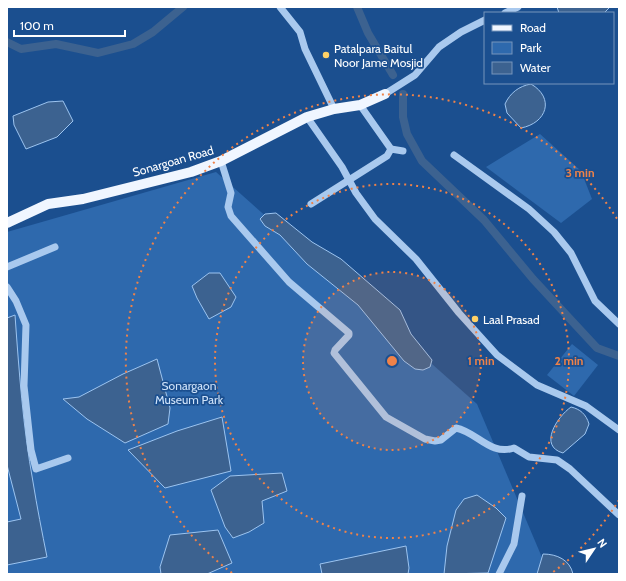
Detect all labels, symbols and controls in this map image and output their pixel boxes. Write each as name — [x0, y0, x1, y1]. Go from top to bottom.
scale bar — [14, 12, 125, 38]
legend — [484, 12, 614, 84]
text: 100 m — [20, 18, 54, 33]
text: Road — [520, 20, 546, 35]
text: Park — [520, 40, 542, 55]
place label: Patalpara Baitul Noor Jame Mosjid — [334, 41, 423, 70]
marker: Patalpara Baitul Noor Jame Mosjid — [321, 50, 331, 60]
text: Water — [520, 60, 551, 75]
street label: Sonargoan Road — [131, 142, 215, 180]
text: 3 min — [565, 165, 595, 180]
place label: Laal Prasad — [483, 312, 540, 327]
marker: Laal Prasad — [470, 314, 480, 324]
text: 1 min — [467, 353, 495, 368]
text: 2 min — [555, 353, 583, 368]
centre of rings — [385, 354, 399, 368]
park label: Sonargaon Museum Park — [155, 378, 224, 407]
north arrow — [574, 529, 614, 569]
text: N — [594, 536, 610, 550]

